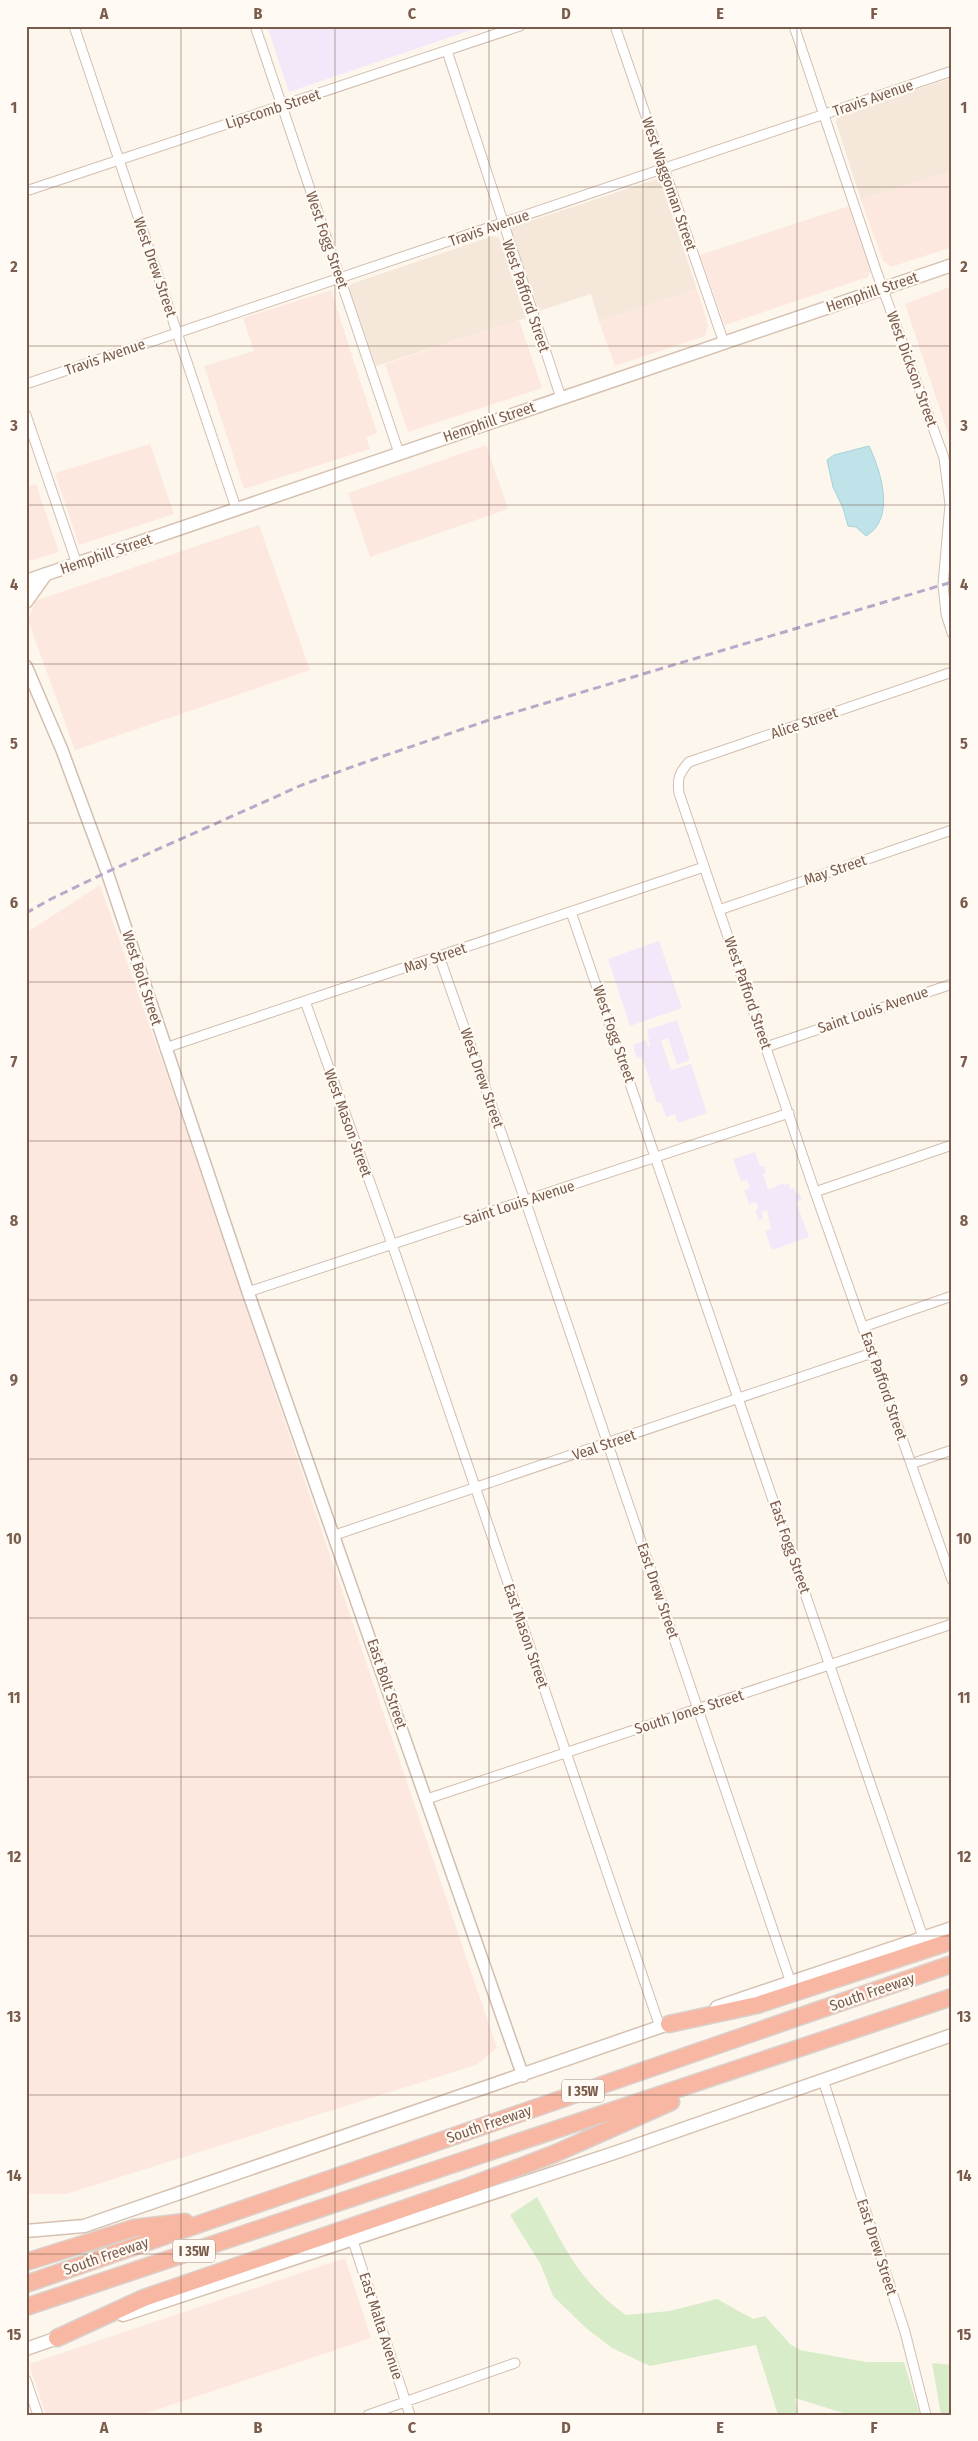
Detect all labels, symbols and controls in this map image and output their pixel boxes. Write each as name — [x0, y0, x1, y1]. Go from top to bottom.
text: A — [99, 4, 109, 23]
text: B — [254, 4, 263, 23]
text: C — [408, 4, 417, 23]
text: D — [561, 4, 571, 23]
text: E — [716, 4, 724, 23]
text: F — [870, 4, 878, 23]
street label: Travis Avenue — [830, 76, 916, 120]
street label: Lipscomb Street — [223, 85, 323, 133]
text: 1 — [11, 98, 17, 117]
text: 1 — [961, 98, 967, 117]
street label: West Waggoman Street — [638, 115, 700, 253]
street label: West Fogg Street — [302, 189, 352, 291]
street label: Travis Avenue — [446, 206, 532, 250]
street label: West Drew Street — [129, 215, 181, 319]
street label: West Pafford Street — [498, 237, 554, 355]
text: 2 — [9, 257, 18, 276]
text: 2 — [959, 257, 968, 276]
street label: Hemphill Street — [824, 268, 920, 316]
street label: West Dickson Street — [883, 309, 941, 429]
street label: Travis Avenue — [62, 335, 148, 379]
street label: Hemphill Street — [441, 398, 537, 446]
text: 3 — [9, 416, 18, 435]
text: 3 — [959, 416, 968, 435]
street label: Hemphill Street — [58, 530, 154, 578]
text: 4 — [10, 575, 18, 594]
text: 4 — [960, 575, 968, 594]
street label: Alice Street — [768, 703, 840, 743]
text: 5 — [10, 734, 18, 753]
text: 5 — [960, 734, 968, 753]
street label: May Street — [801, 851, 869, 889]
text: 6 — [10, 893, 18, 912]
text: 6 — [960, 893, 968, 912]
street label: West Bolt Street — [118, 928, 166, 1028]
street label: West Pafford Street — [720, 934, 776, 1052]
street label: May Street — [401, 939, 469, 977]
street label: West Fogg Street — [589, 983, 639, 1085]
street label: Saint Louis Avenue — [815, 983, 931, 1037]
street label: West Drew Street — [456, 1026, 508, 1130]
text: 7 — [11, 1052, 18, 1071]
text: 7 — [961, 1052, 968, 1071]
street label: West Mason Street — [320, 1066, 376, 1180]
street label: Saint Louis Avenue — [461, 1177, 577, 1229]
text: 8 — [10, 1211, 19, 1230]
text: 8 — [960, 1211, 969, 1230]
street label: East Pafford Street — [857, 1329, 911, 1443]
text: 9 — [10, 1370, 18, 1389]
text: 9 — [960, 1370, 968, 1389]
street label: Veal Street — [570, 1426, 638, 1464]
street label: East Fogg Street — [766, 1498, 814, 1596]
text: 10 — [6, 1529, 22, 1548]
text: 10 — [956, 1529, 972, 1548]
street label: East Drew Street — [633, 1541, 683, 1641]
street label: East Mason Street — [500, 1581, 552, 1691]
street label: East Bolt Street — [363, 1636, 411, 1732]
street label: South Jones Street — [632, 1686, 746, 1738]
text: 11 — [7, 1688, 21, 1707]
text: 11 — [957, 1688, 971, 1707]
text: 12 — [7, 1847, 22, 1866]
text: 12 — [957, 1847, 972, 1866]
street label: South Freeway — [827, 1969, 917, 2015]
text: 13 — [7, 2007, 22, 2026]
text: 13 — [957, 2007, 972, 2026]
road number: I 35W — [562, 2080, 604, 2102]
street label: South Freeway — [444, 2101, 534, 2147]
text: 14 — [7, 2166, 22, 2185]
text: 14 — [957, 2166, 972, 2185]
street label: East Drew Street — [853, 2197, 901, 2297]
street label: South Freeway — [61, 2233, 151, 2279]
road number: I 35W — [173, 2240, 215, 2262]
street label: East Malta Avenue — [355, 2270, 407, 2382]
text: 15 — [7, 2325, 21, 2344]
text: 15 — [957, 2325, 971, 2344]
text: A — [99, 2418, 109, 2437]
text: B — [254, 2418, 263, 2437]
text: C — [408, 2418, 417, 2437]
text: D — [561, 2418, 571, 2437]
text: E — [716, 2418, 724, 2437]
text: F — [870, 2418, 878, 2437]

